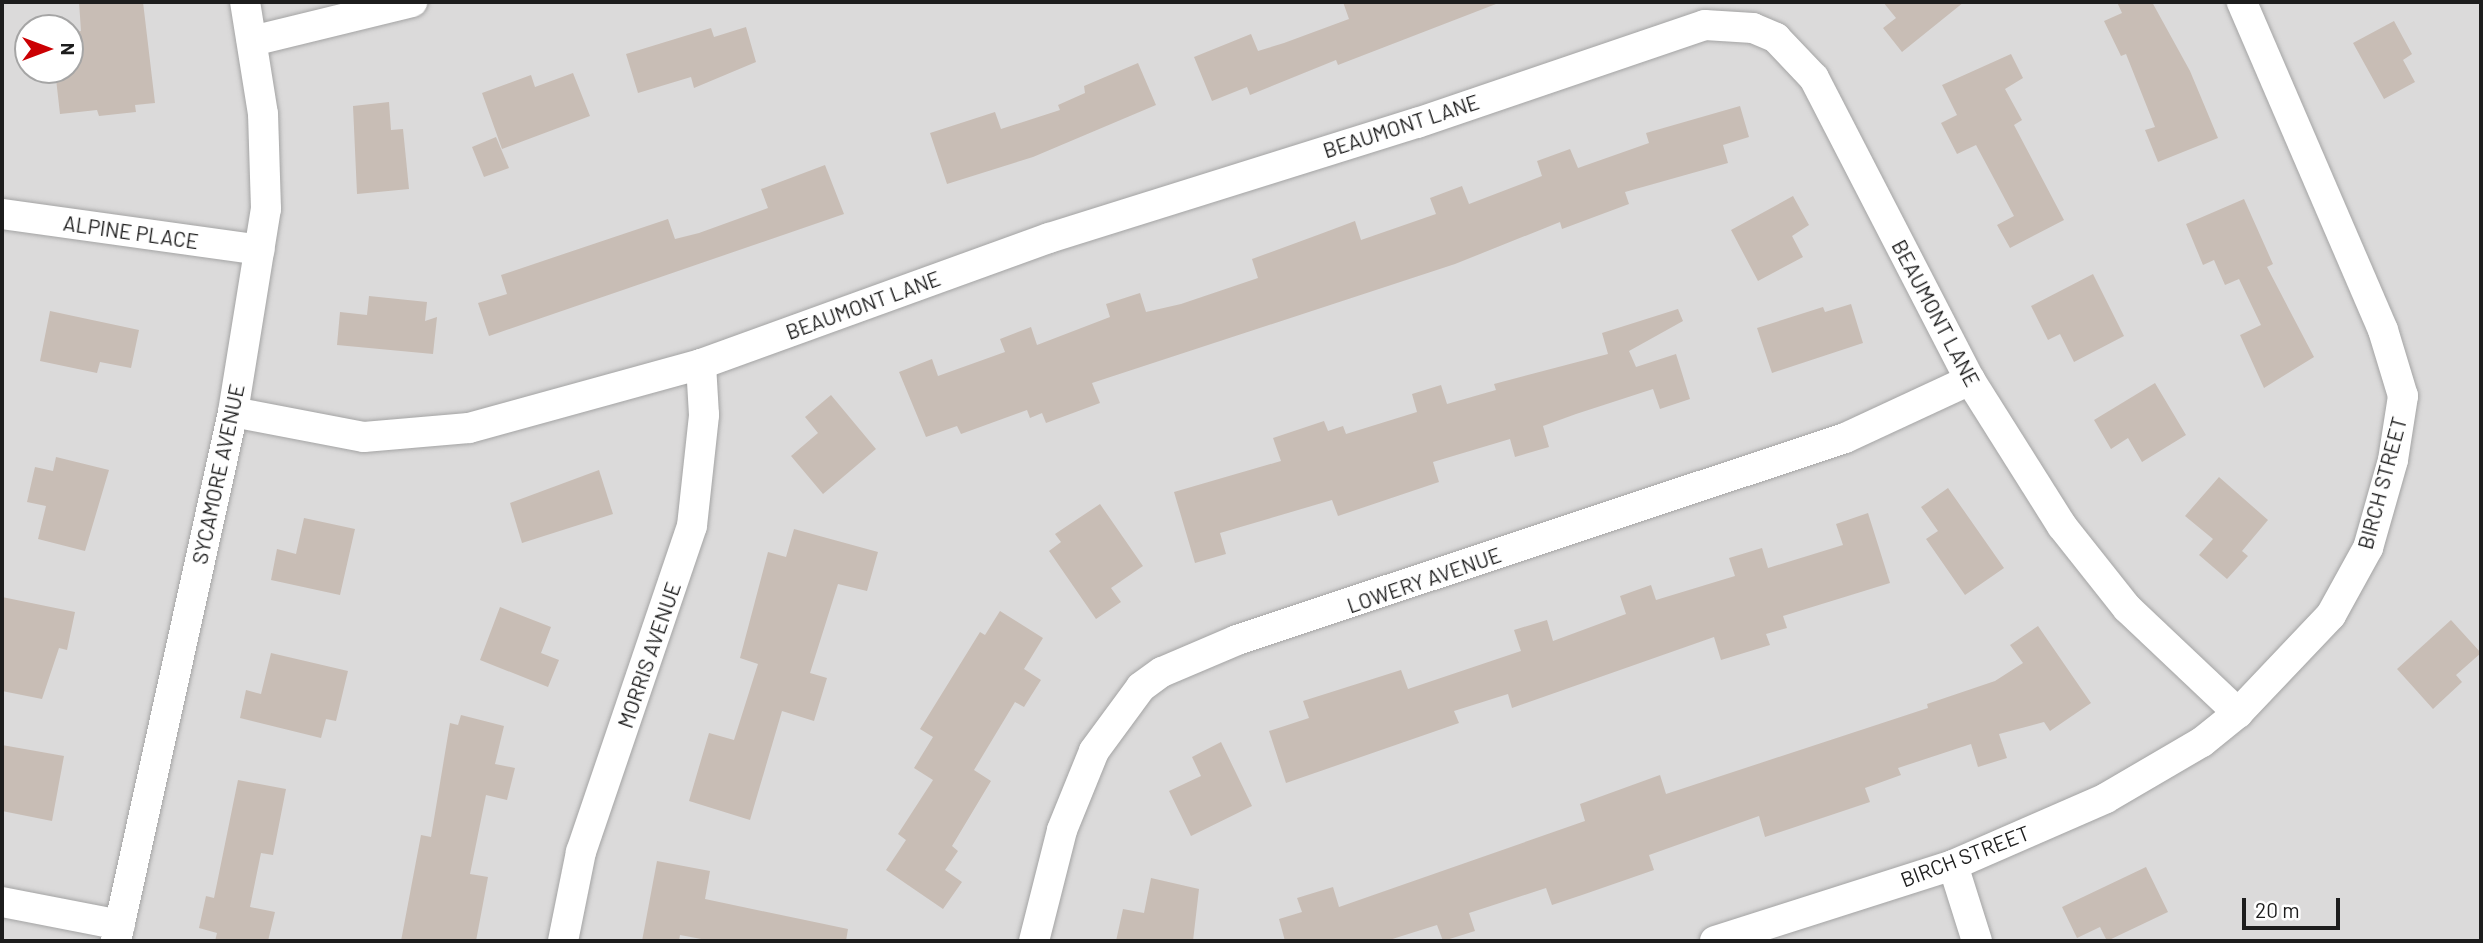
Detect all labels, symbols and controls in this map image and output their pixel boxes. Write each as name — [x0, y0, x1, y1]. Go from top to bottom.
north arrow — [14, 14, 84, 84]
text: N — [57, 43, 80, 55]
street label: BEAUMONT LANE — [1320, 89, 1482, 163]
street label: ALPINE PLACE — [62, 210, 200, 254]
street label: BEAUMONT LANE — [1887, 235, 1985, 391]
street label: BEAUMONT LANE — [782, 265, 944, 345]
street label: SYCAMORE AVENUE — [187, 382, 249, 566]
street label: BIRCH STREET — [2352, 414, 2412, 552]
street label: LOWERY AVENUE — [1344, 542, 1504, 618]
street label: MORRIS AVENUE — [612, 579, 686, 731]
street label: BIRCH STREET — [1897, 820, 2033, 892]
scale bar — [2245, 884, 2343, 928]
text: 20 m — [2255, 897, 2300, 922]

